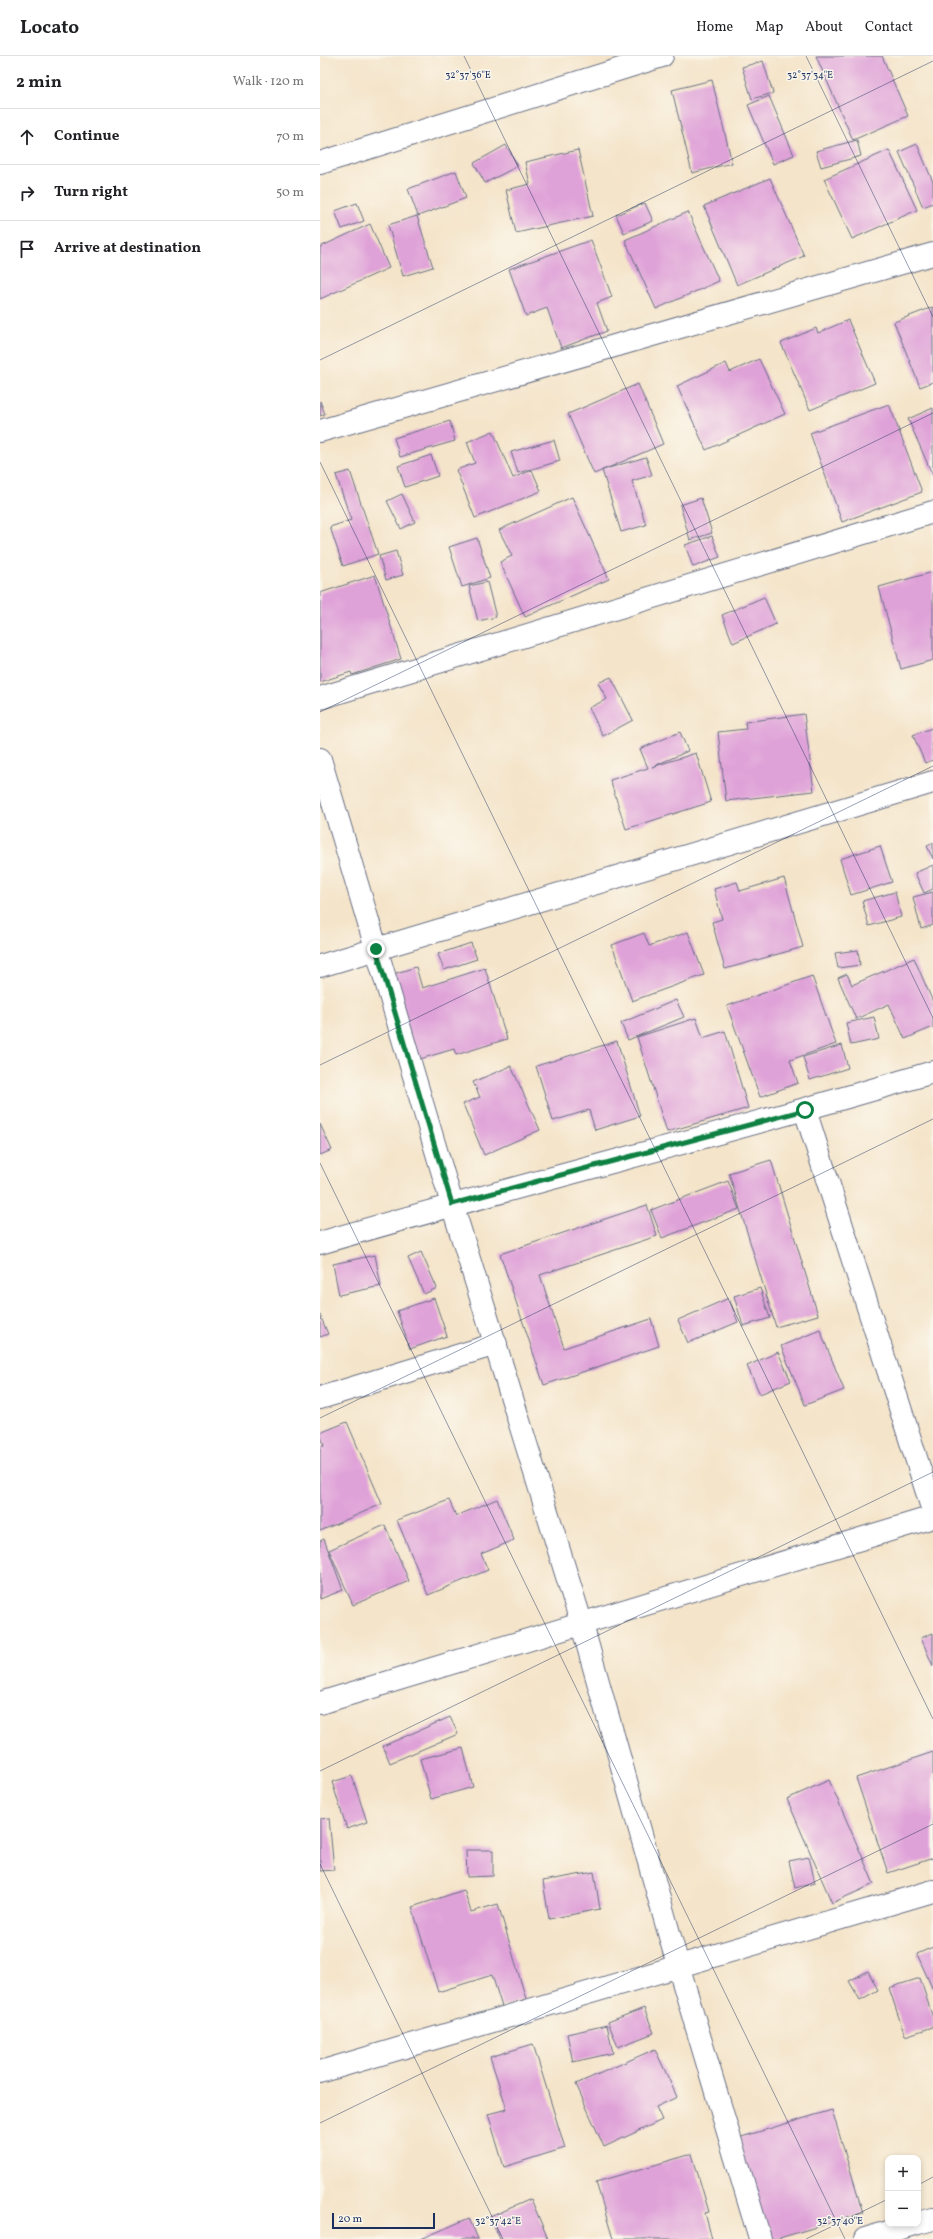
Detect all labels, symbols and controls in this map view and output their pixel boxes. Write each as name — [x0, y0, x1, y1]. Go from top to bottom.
text: Locato — [20, 15, 79, 41]
text: Home — [696, 18, 733, 37]
text: Map — [755, 18, 783, 37]
text: About — [805, 18, 843, 37]
text: Contact — [865, 18, 913, 37]
text: 32°37'36"E — [445, 68, 491, 82]
text: 32°37'34"E — [787, 68, 833, 82]
text: 2 min — [16, 71, 62, 94]
text: Walk · 120 m — [233, 73, 304, 91]
icon: ahead — [16, 126, 38, 148]
text: Continue — [54, 126, 119, 147]
text: 70 m — [276, 128, 304, 146]
icon: right — [16, 182, 38, 204]
text: Turn right — [54, 182, 128, 203]
text: 50 m — [276, 184, 304, 202]
icon: arrive — [16, 238, 38, 260]
text: Arrive at destination — [54, 238, 201, 259]
route end — [367, 940, 385, 958]
route start — [796, 1101, 814, 1119]
map controls — [885, 2155, 921, 2227]
button: + — [885, 2155, 921, 2191]
button: − — [885, 2191, 921, 2227]
scale bar — [332, 2211, 435, 2230]
text: 20 m — [338, 2212, 362, 2227]
text: 32°37'42"E — [475, 2214, 521, 2228]
text: 32°37'40"E — [817, 2214, 863, 2228]

